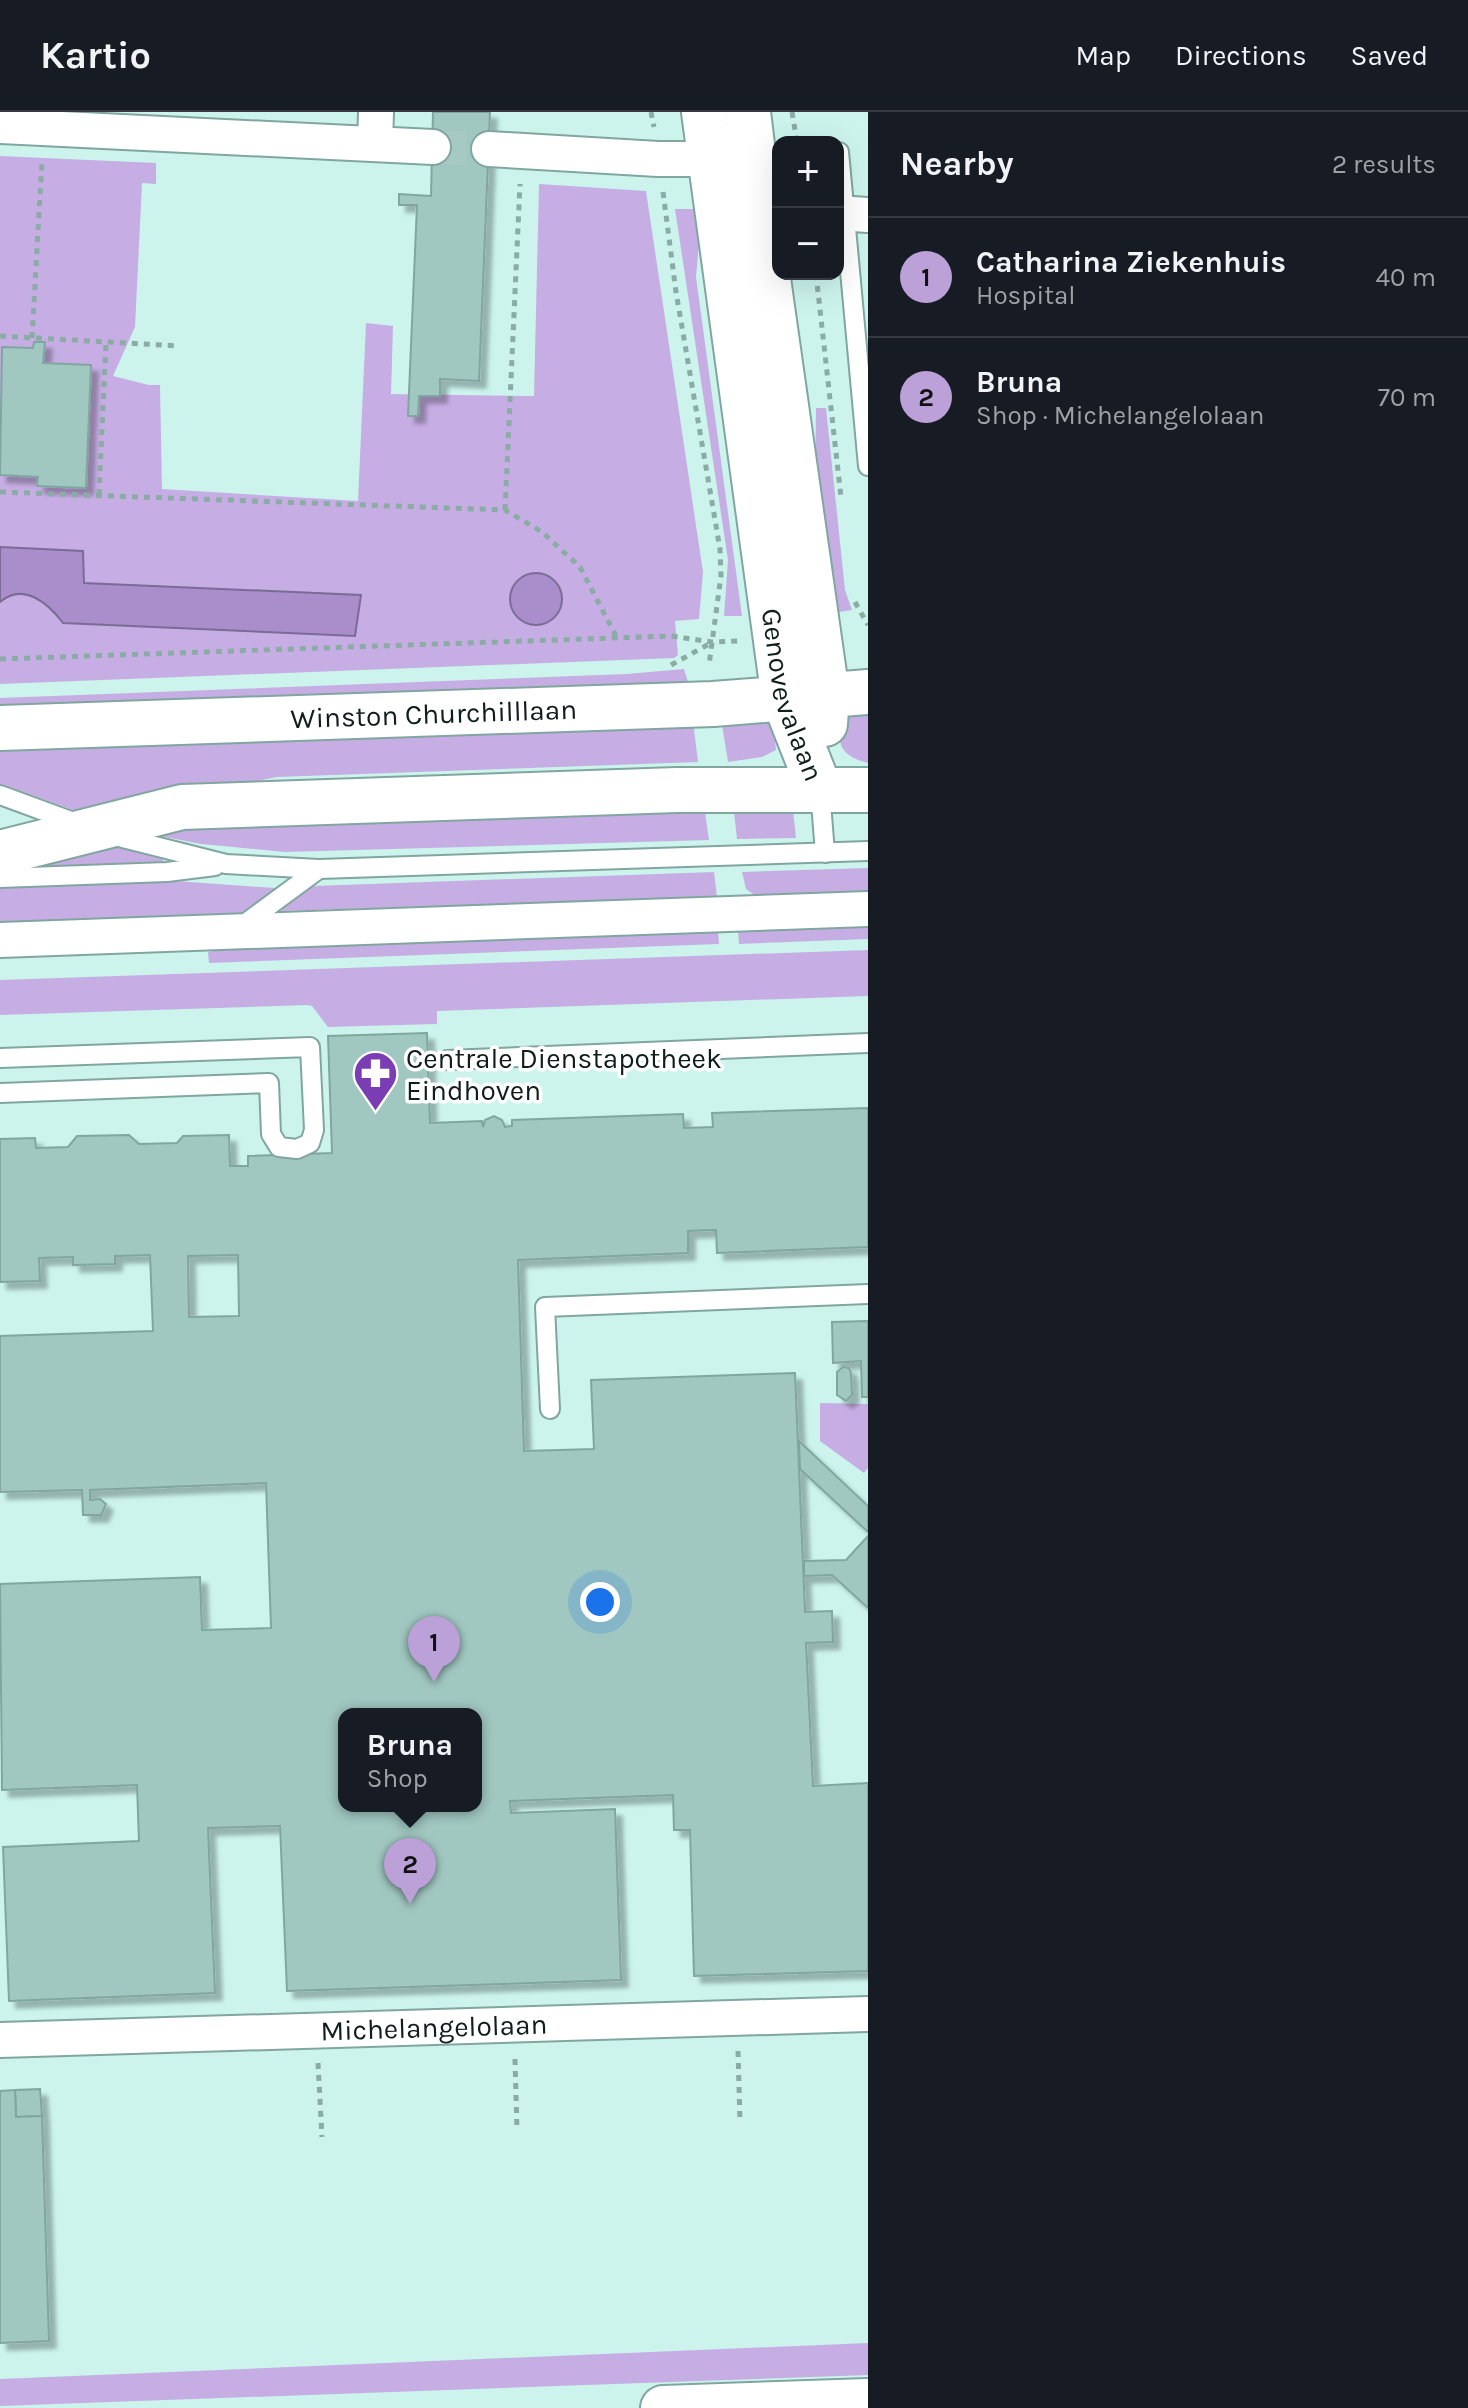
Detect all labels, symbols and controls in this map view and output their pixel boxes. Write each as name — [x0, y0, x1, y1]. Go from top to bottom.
text: Kartio — [40, 33, 151, 78]
text: Map — [1076, 39, 1131, 72]
text: Directions — [1175, 39, 1307, 72]
text: Saved — [1351, 39, 1428, 72]
map controls — [772, 136, 844, 280]
button: + — [772, 136, 844, 208]
text: Nearby — [900, 144, 1014, 184]
text: 2 results — [1332, 149, 1436, 180]
button: − — [772, 208, 844, 280]
text: Catharina Ziekenhuis — [976, 244, 1286, 280]
text: 1 — [921, 262, 931, 293]
text: 40 m — [1376, 262, 1436, 293]
text: Hospital — [976, 280, 1076, 311]
text: Bruna — [976, 364, 1062, 400]
text: 2 — [918, 382, 934, 413]
text: 70 m — [1378, 382, 1436, 413]
text: Shop · Michelangelolaan — [976, 400, 1264, 431]
street label: Genovevalaan — [755, 606, 831, 786]
street label: Winston Churchilllaan — [290, 693, 578, 735]
place label: Centrale Dienstapotheek Eindhoven — [406, 1042, 722, 1107]
pharmacy icon: Centrale Dienstapotheek Eindhoven — [351, 1050, 399, 1113]
your location — [580, 1582, 620, 1622]
pin: 1 — [408, 1616, 460, 1682]
popup — [338, 1708, 482, 1812]
text: Bruna — [367, 1727, 453, 1763]
text: Shop — [367, 1763, 428, 1794]
pin: 2 — [384, 1838, 436, 1904]
street label: Michelangelolaan — [320, 2008, 548, 2047]

